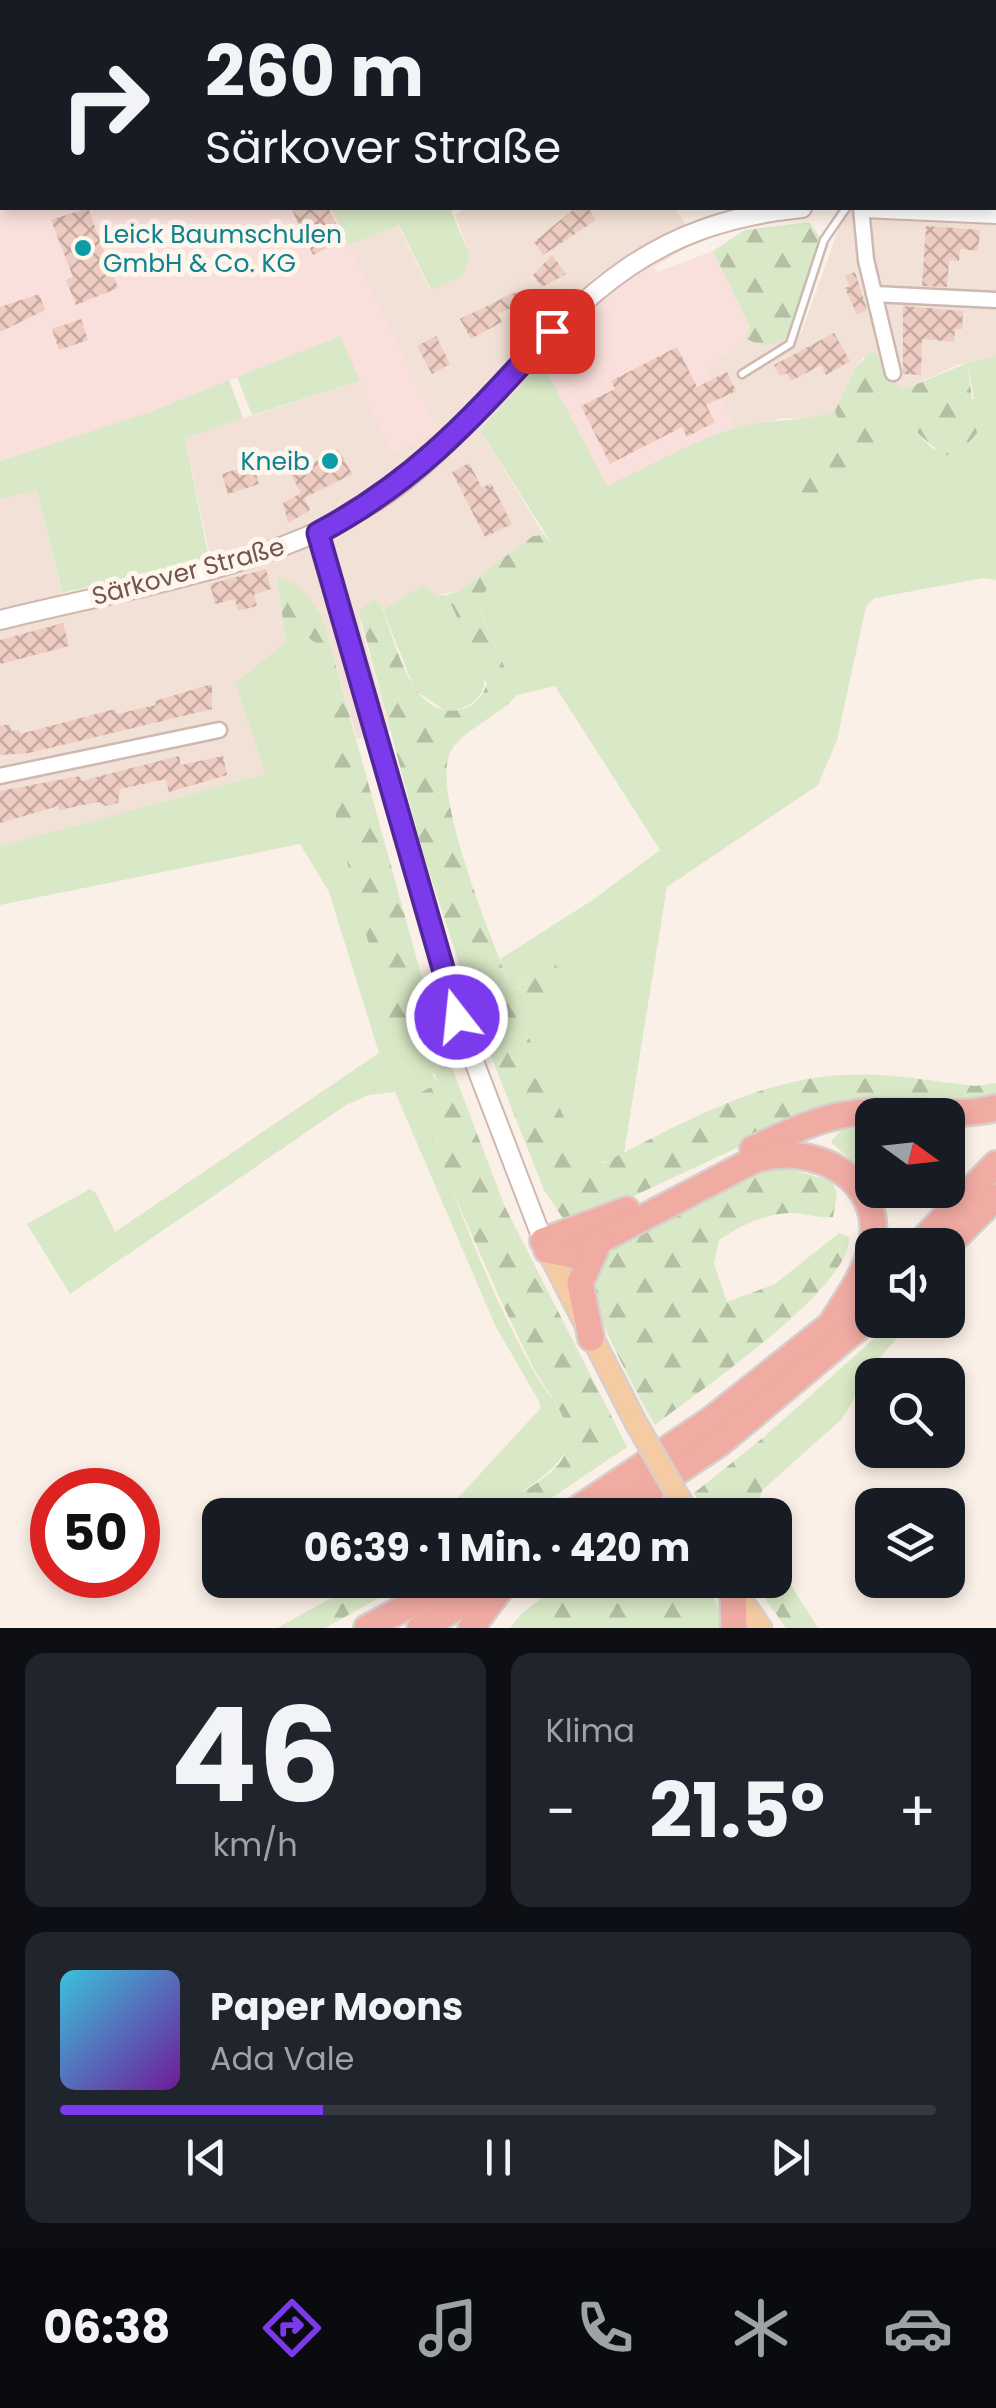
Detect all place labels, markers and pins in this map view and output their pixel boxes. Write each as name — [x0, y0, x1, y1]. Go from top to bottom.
place label: Leick Baumschulen GmbH & Co. KG — [103, 217, 342, 281]
marker: Leick Baumschulen GmbH & Co. KG — [72, 237, 94, 259]
pin — [510, 289, 595, 374]
place label: Kneib — [240, 444, 310, 479]
marker: Kneib — [319, 450, 341, 472]

